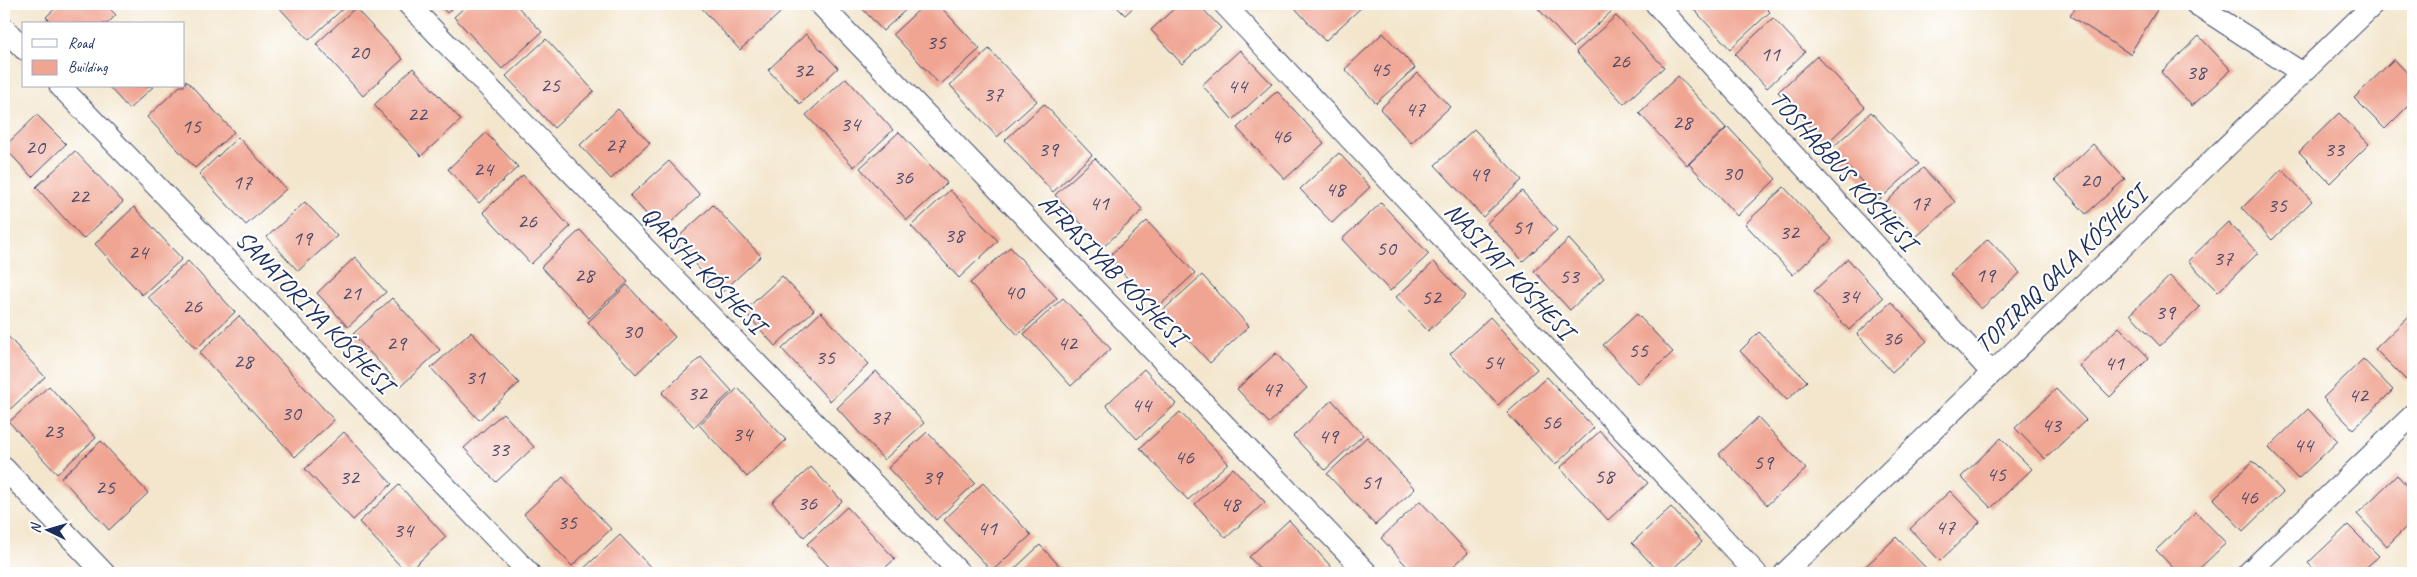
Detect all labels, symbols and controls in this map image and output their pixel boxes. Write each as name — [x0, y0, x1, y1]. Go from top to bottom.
legend — [22, 22, 185, 88]
house number: 35 — [926, 28, 947, 56]
text: Road — [68, 34, 95, 53]
house number: 20 — [349, 38, 371, 66]
house number: 11 — [1760, 40, 1781, 68]
house number: 26 — [1610, 47, 1631, 75]
house number: 45 — [1370, 55, 1391, 83]
house number: 32 — [793, 56, 815, 84]
text: Building — [68, 58, 108, 77]
house number: 38 — [2186, 58, 2208, 86]
house number: 25 — [540, 71, 561, 99]
house number: 44 — [1227, 72, 1249, 100]
house number: 37 — [983, 80, 1004, 108]
street label: TOSHABBUS KÓSHESI — [1763, 84, 1927, 261]
house number: 47 — [1405, 95, 1426, 123]
house number: 22 — [407, 100, 429, 128]
house number: 28 — [1672, 108, 1694, 136]
house number: 34 — [840, 110, 862, 138]
house number: 15 — [181, 112, 202, 140]
house number: 46 — [1271, 122, 1292, 150]
house number: 27 — [605, 131, 626, 159]
house number: 20 — [25, 133, 47, 161]
house number: 39 — [1038, 135, 1060, 163]
house number: 33 — [2324, 135, 2346, 163]
house number: 24 — [473, 155, 495, 183]
house number: 30 — [1722, 159, 1744, 187]
house number: 49 — [1469, 160, 1491, 188]
house number: 36 — [893, 163, 914, 191]
house number: 20 — [2080, 166, 2102, 194]
house number: 17 — [232, 168, 253, 196]
house number: 48 — [1325, 175, 1347, 203]
street label: TOPIRAQ QALA KÓSHESI — [1968, 176, 2157, 360]
house number: 22 — [69, 182, 91, 210]
street label: AFRASIYAB KÓSHESI — [1032, 187, 1196, 356]
house number: 41 — [1089, 189, 1110, 217]
house number: 17 — [1910, 189, 1931, 217]
house number: 35 — [2267, 191, 2288, 219]
street label: NASIYAT KÓSHESI — [1438, 195, 1584, 350]
street label: QARSHI KÓSHESI — [634, 199, 776, 344]
house number: 26 — [517, 207, 538, 235]
house number: 51 — [1512, 213, 1533, 241]
house number: 32 — [1779, 218, 1801, 246]
house number: 38 — [944, 221, 966, 249]
street label: SANATORIYA KÓSHESI — [228, 224, 404, 403]
house number: 19 — [292, 224, 314, 252]
house number: 50 — [1376, 234, 1398, 262]
house number: 24 — [128, 238, 150, 266]
house number: 37 — [2213, 244, 2234, 272]
house number: 28 — [574, 261, 596, 289]
house number: 19 — [1975, 261, 1997, 289]
house number: 53 — [1559, 262, 1581, 290]
house number: 40 — [1004, 278, 1026, 306]
house number: 21 — [341, 279, 362, 307]
house number: 34 — [1839, 282, 1861, 310]
house number: 52 — [1421, 283, 1443, 311]
house number: 26 — [182, 292, 203, 320]
house number: 39 — [2155, 298, 2177, 326]
house number: 30 — [622, 317, 644, 345]
house number: 36 — [1882, 324, 1903, 352]
house number: 29 — [386, 329, 408, 357]
house number: 42 — [1057, 329, 1079, 357]
house number: 55 — [1628, 336, 1649, 364]
house number: 35 — [815, 343, 836, 371]
house number: 28 — [233, 347, 255, 375]
house number: 54 — [1483, 348, 1505, 376]
house number: 41 — [2104, 349, 2125, 377]
house number: 31 — [465, 363, 486, 391]
house number: 47 — [1262, 375, 1283, 403]
house number: 32 — [687, 379, 709, 407]
house number: 42 — [2348, 381, 2370, 409]
house number: 44 — [1131, 391, 1153, 419]
house number: 30 — [281, 399, 303, 427]
house number: 37 — [870, 403, 891, 431]
house number: 56 — [1541, 408, 1562, 436]
house number: 43 — [2041, 411, 2063, 439]
house number: 23 — [43, 417, 65, 445]
house number: 34 — [732, 420, 754, 448]
house number: 49 — [1318, 422, 1340, 450]
house number: 44 — [2293, 431, 2315, 459]
house number: 33 — [489, 435, 511, 463]
house number: 46 — [1174, 443, 1195, 471]
house number: 59 — [1753, 448, 1775, 476]
house number: 45 — [1986, 460, 2007, 488]
house number: 58 — [1594, 462, 1616, 490]
house number: 32 — [339, 463, 361, 491]
house number: 39 — [922, 463, 944, 491]
house number: 51 — [1361, 468, 1382, 496]
house number: 25 — [95, 473, 116, 501]
house number: 46 — [2238, 483, 2259, 511]
house number: 36 — [797, 489, 818, 517]
house number: 48 — [1220, 490, 1242, 518]
north arrow — [22, 504, 72, 554]
house number: 35 — [557, 508, 578, 536]
house number: 47 — [1935, 513, 1956, 541]
house number: 41 — [977, 514, 998, 542]
house number: 34 — [393, 516, 415, 544]
text: N — [27, 522, 45, 534]

